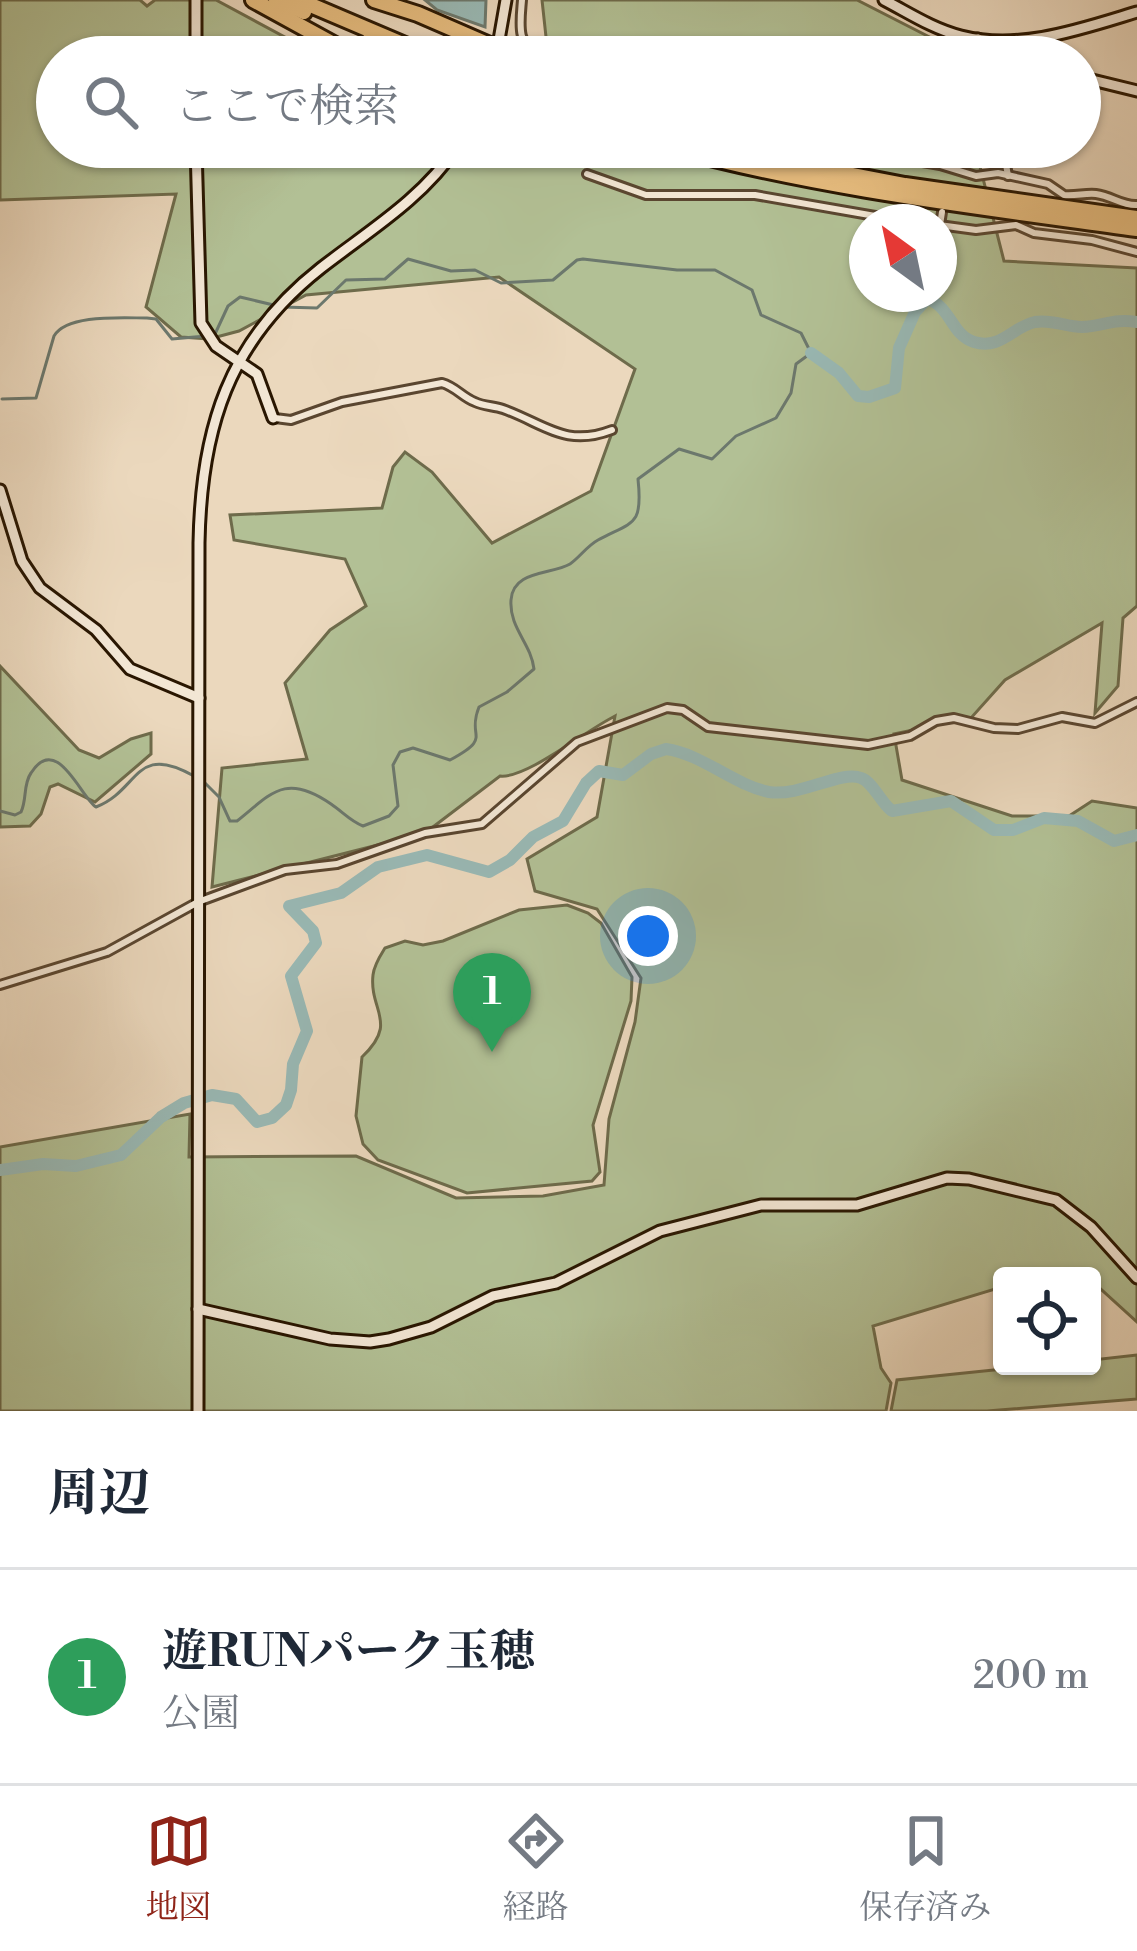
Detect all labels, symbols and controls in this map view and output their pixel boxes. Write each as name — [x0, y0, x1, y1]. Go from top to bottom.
search box — [36, 36, 1101, 168]
icon: search — [78, 69, 144, 135]
text: ここで検索 — [174, 79, 399, 136]
north arrow — [849, 204, 957, 312]
your location — [618, 906, 678, 966]
pin: 1 — [453, 953, 531, 1052]
map controls — [993, 1267, 1101, 1375]
button: locate — [993, 1267, 1101, 1375]
text: 周辺 — [48, 1463, 150, 1527]
text: 遊RUNパーク玉穂 — [162, 1624, 535, 1681]
text: 1 — [78, 1652, 96, 1701]
text: 200 m — [973, 1652, 1089, 1701]
text: 公園 — [162, 1690, 240, 1739]
tab: 地図 — [146, 1808, 212, 1929]
tab: 経路 — [503, 1808, 569, 1929]
tab: 保存済み — [860, 1808, 992, 1929]

